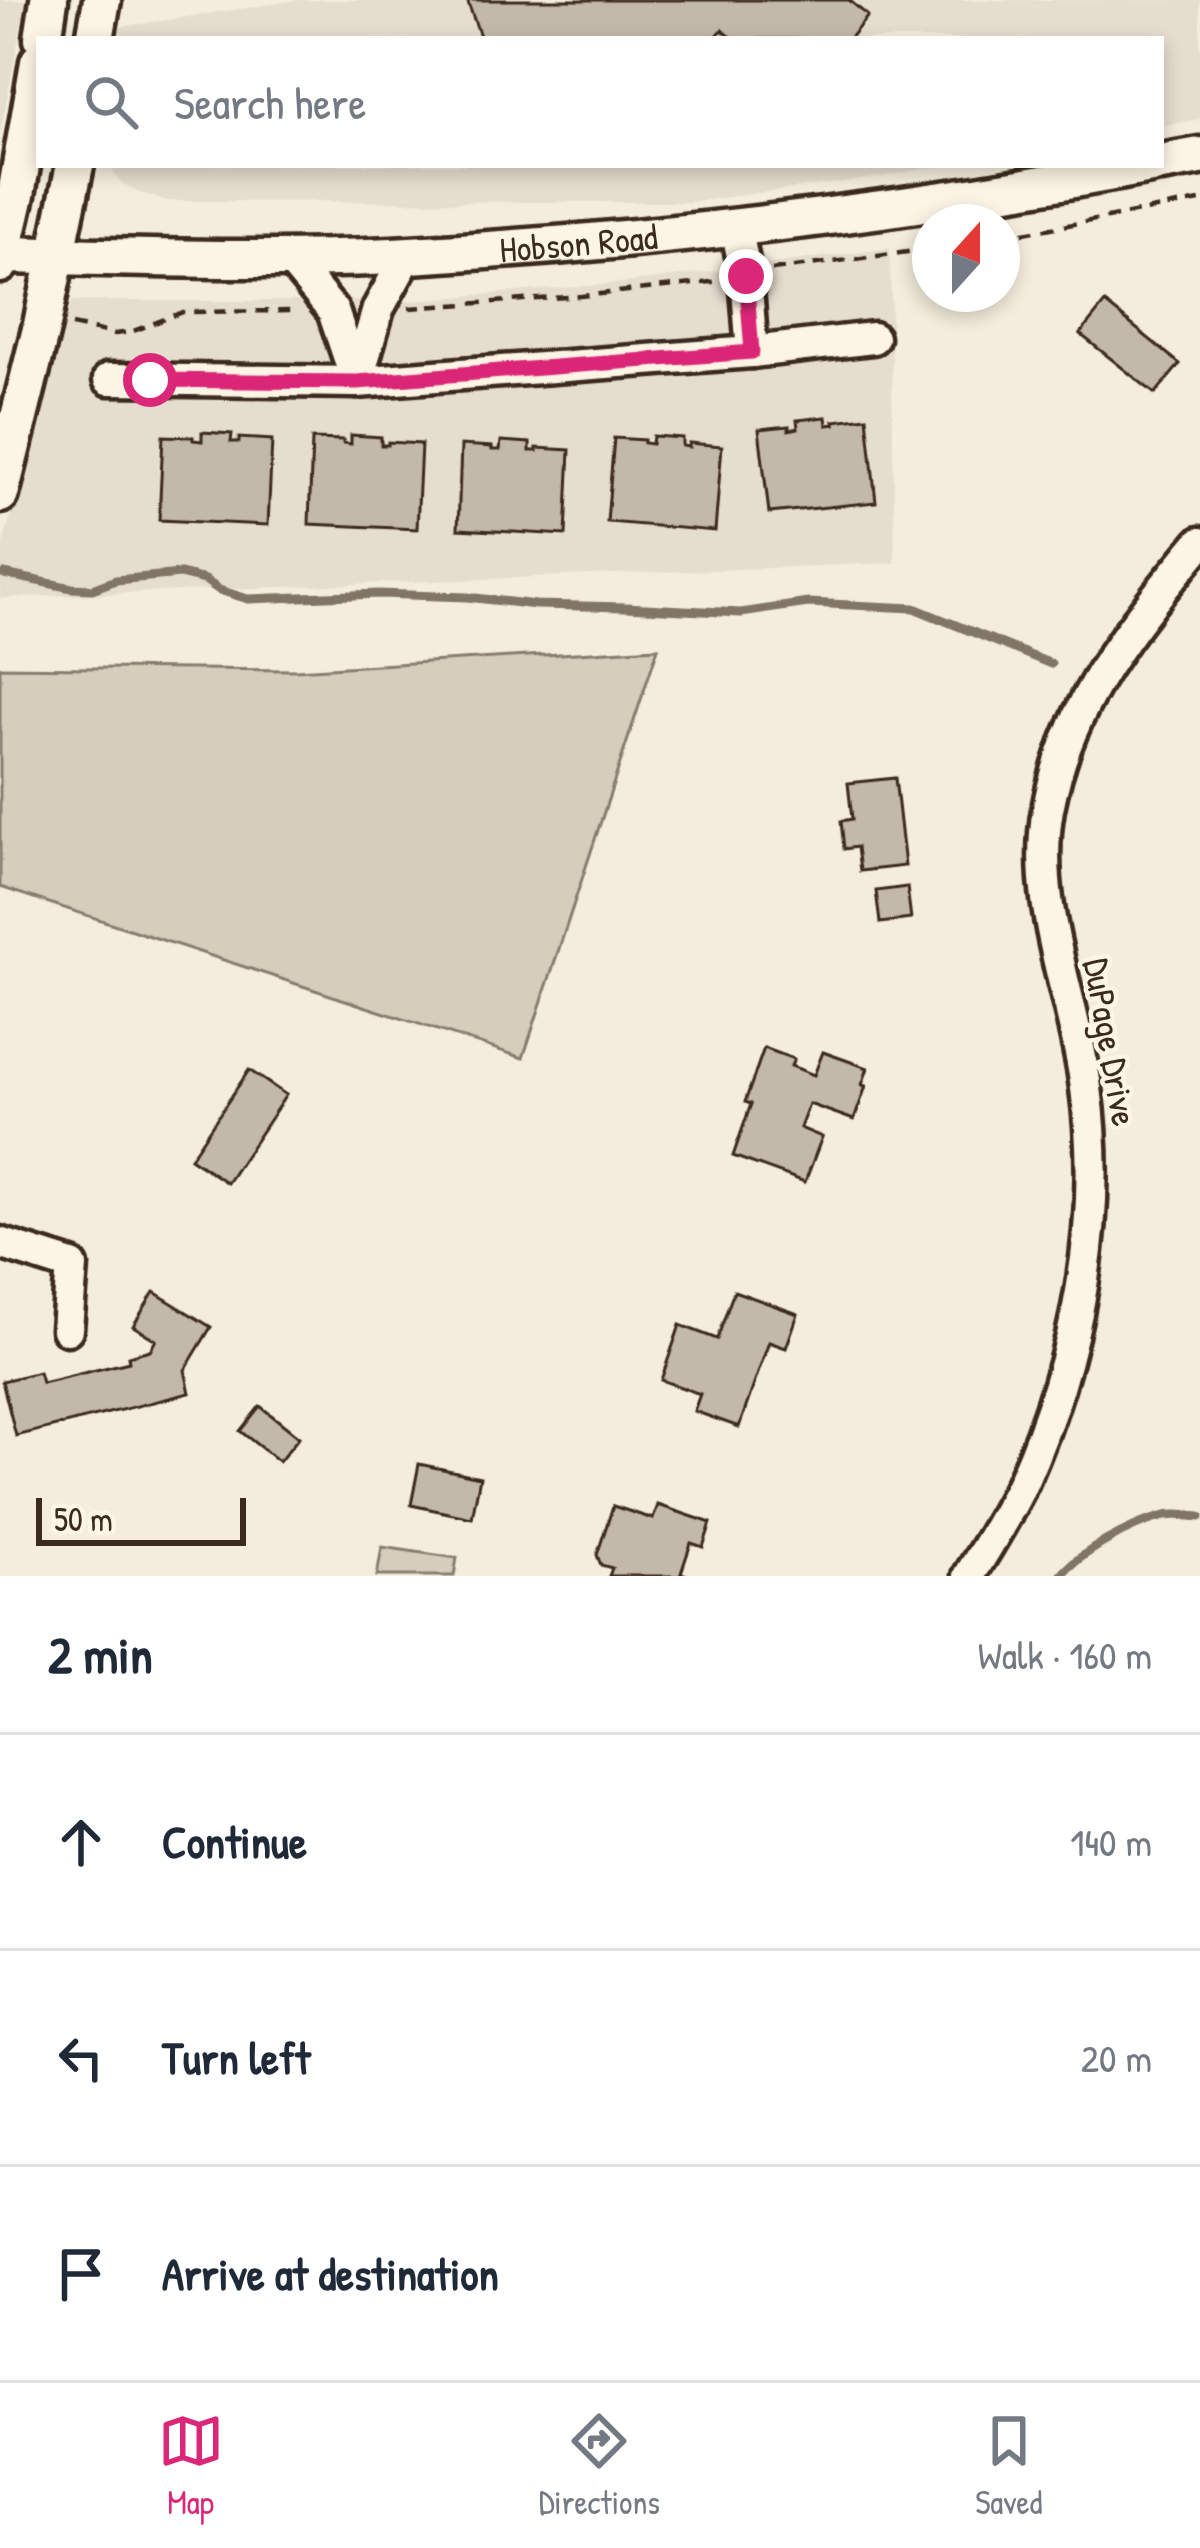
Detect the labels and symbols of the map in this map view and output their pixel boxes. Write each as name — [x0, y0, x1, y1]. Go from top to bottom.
north arrow — [912, 204, 1020, 312]
street label: Hobson Road — [498, 211, 660, 273]
route end — [719, 249, 773, 303]
route start — [123, 353, 177, 407]
street label: DuPage Drive — [1073, 954, 1150, 1130]
scale bar — [36, 1492, 246, 1545]

